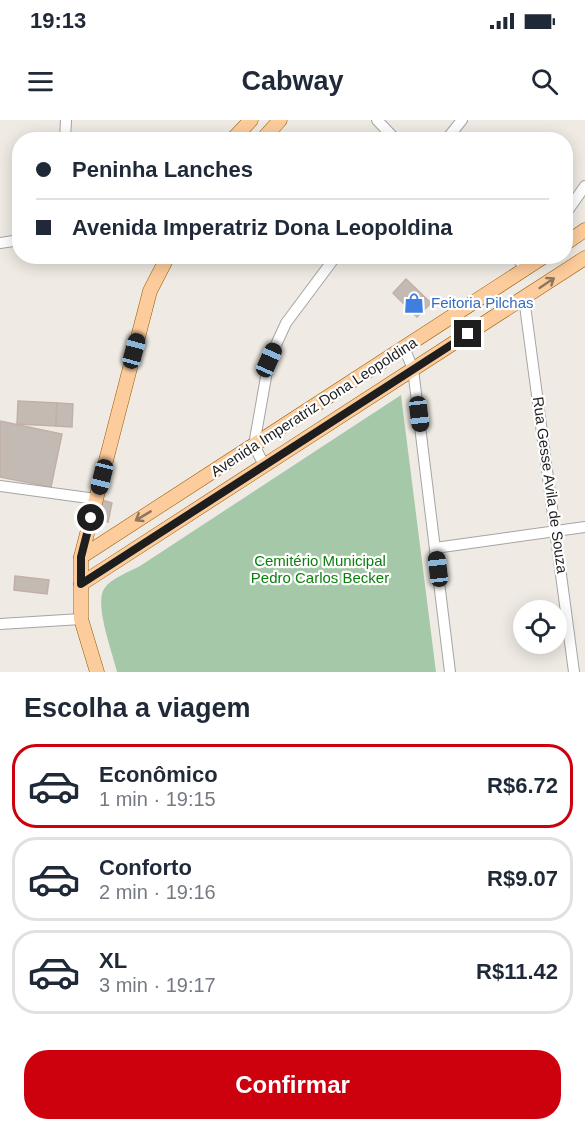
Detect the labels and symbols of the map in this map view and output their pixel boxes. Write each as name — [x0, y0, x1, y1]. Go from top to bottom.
one-way arrow — [538, 277, 555, 289]
shop icon: Feitoria Pilchas — [402, 291, 426, 315]
place label: Feitoria Pilchas — [431, 294, 534, 311]
route end — [454, 320, 481, 347]
car — [121, 331, 147, 371]
street label: Avenida Imperatriz Dona Leopoldina — [207, 333, 421, 480]
car — [253, 340, 285, 380]
car — [408, 395, 430, 433]
street label: Rua Gesse Avila de Souza — [530, 396, 571, 575]
car — [89, 457, 115, 497]
route start — [77, 504, 104, 531]
one-way arrow — [135, 511, 152, 523]
car — [427, 550, 449, 588]
park label: Cemitério Municipal Pedro Carlos Becker — [251, 552, 389, 586]

